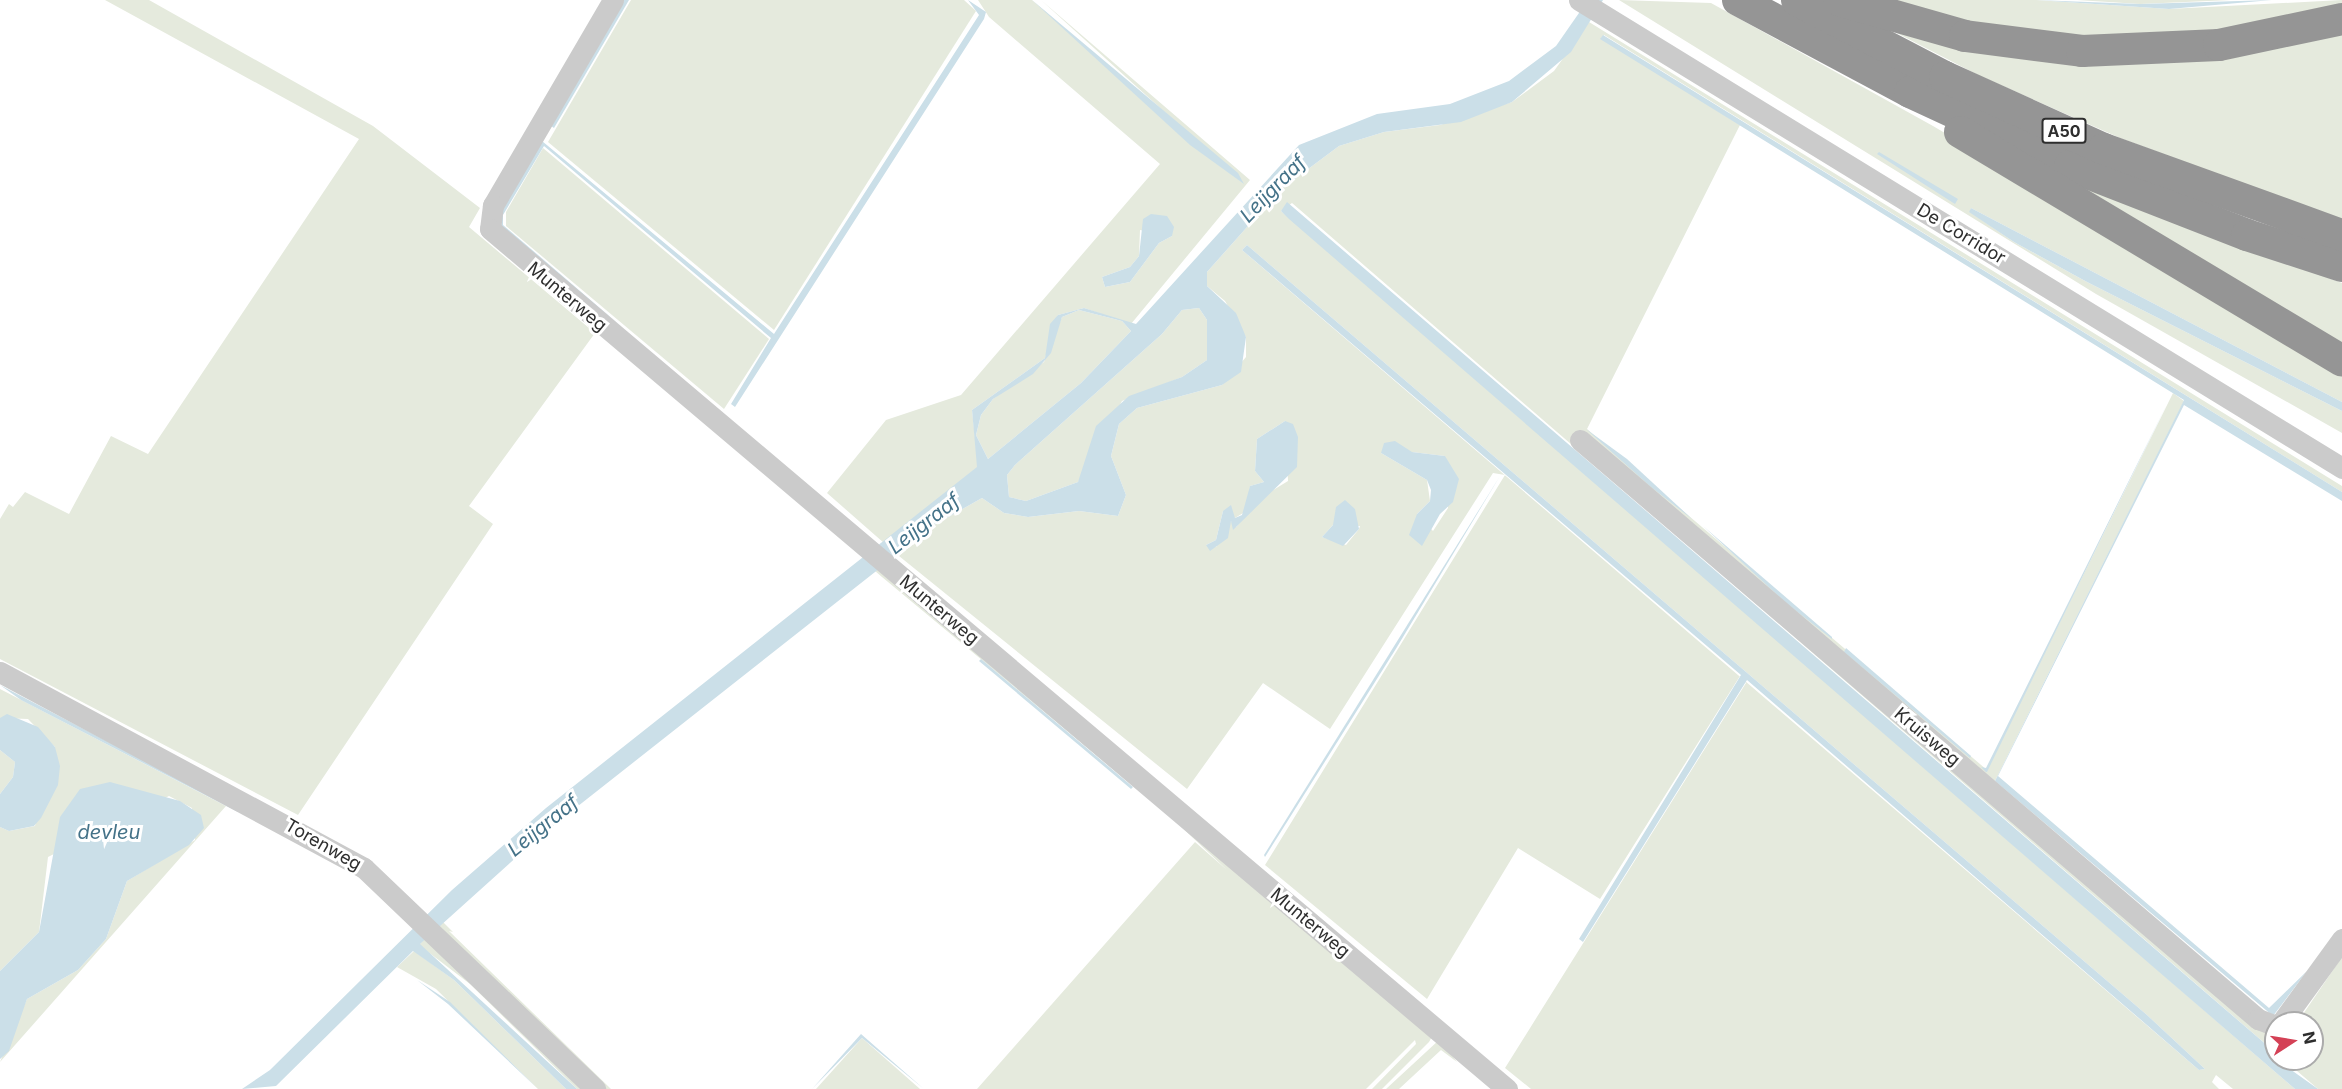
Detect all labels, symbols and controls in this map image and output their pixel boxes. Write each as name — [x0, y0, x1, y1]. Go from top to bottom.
road number: A50 — [2042, 118, 2086, 144]
water label: Leijgraaf — [1235, 150, 1311, 228]
street label: De Corridor — [1913, 199, 2009, 269]
street label: Munterweg — [523, 258, 611, 336]
water label: Leijgraaf — [884, 489, 964, 559]
street label: Munterweg — [895, 571, 983, 649]
street label: Kruisweg — [1890, 703, 1964, 771]
water label: Leijgraaf — [503, 790, 583, 862]
street label: Torenweg — [281, 815, 365, 875]
water label: devleu — [78, 820, 140, 844]
street label: Munterweg — [1266, 884, 1354, 962]
north arrow — [2264, 1011, 2324, 1071]
text: N — [2299, 1030, 2321, 1046]

